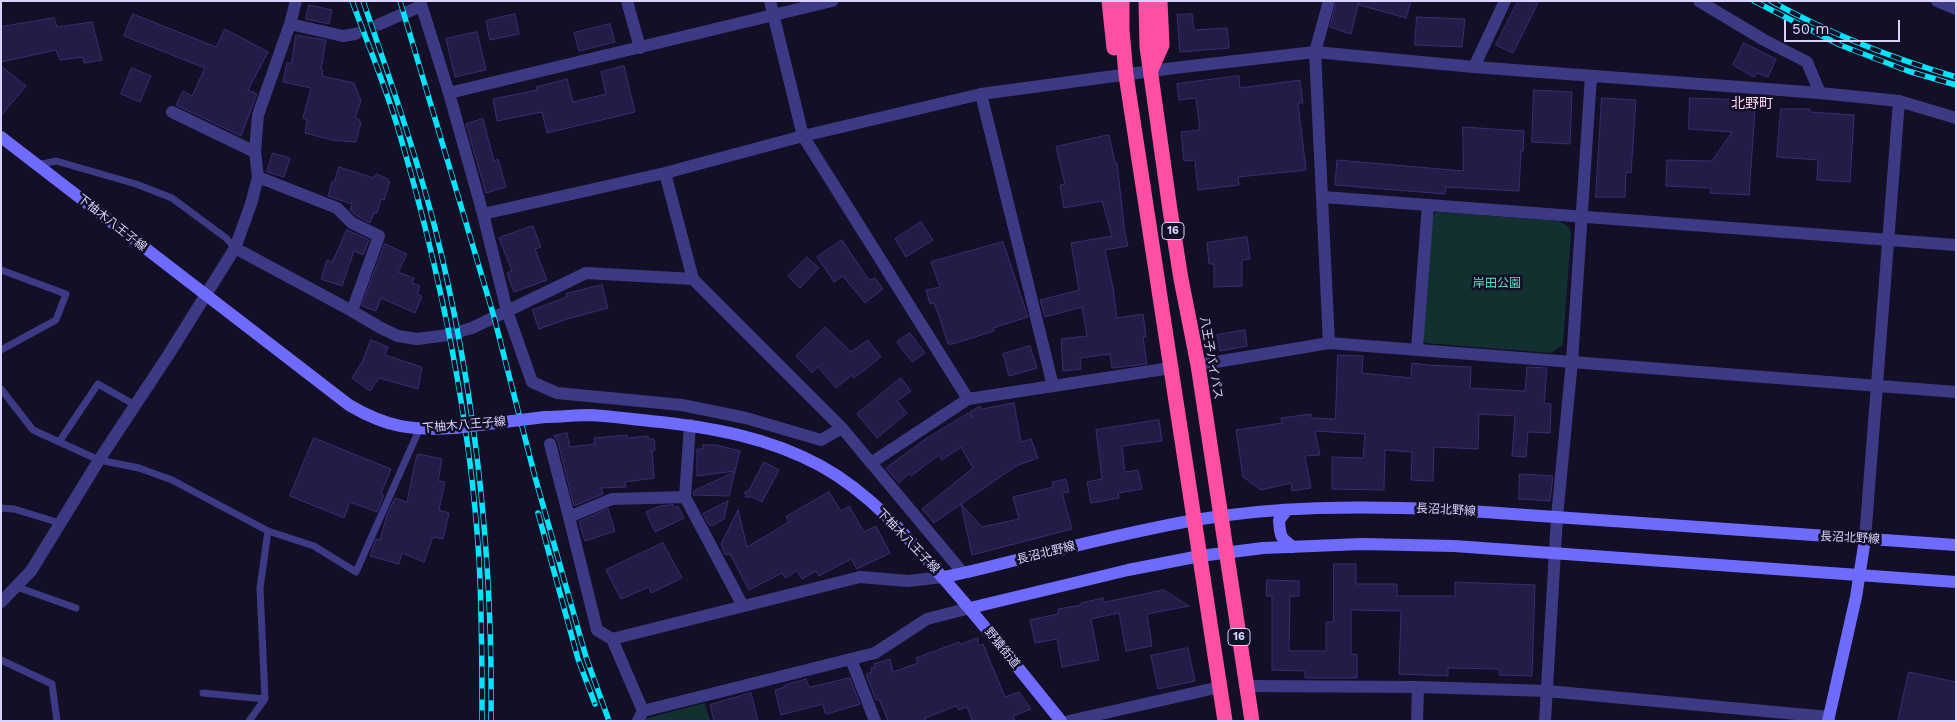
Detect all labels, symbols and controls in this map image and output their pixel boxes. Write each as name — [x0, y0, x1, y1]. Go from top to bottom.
scale bar — [1787, 10, 1903, 42]
text: 50 m — [1792, 20, 1829, 38]
district label: 北野町 — [1731, 96, 1773, 112]
street label: 下柚木八王子線 — [74, 191, 150, 255]
road number: 16 — [1162, 222, 1184, 240]
park label: 岸田公園 — [1473, 276, 1521, 290]
street label: 八王子バイパス — [1197, 315, 1225, 401]
street label: 下柚木八王子線 — [422, 414, 506, 436]
street label: 長沼北野線 — [1416, 501, 1476, 519]
street label: 下柚木八王子線 — [874, 506, 942, 576]
street label: 長沼北野線 — [1820, 529, 1880, 547]
street label: 長沼北野線 — [1015, 539, 1077, 567]
street label: 野猿街道 — [981, 625, 1023, 671]
road number: 16 — [1228, 628, 1250, 646]

